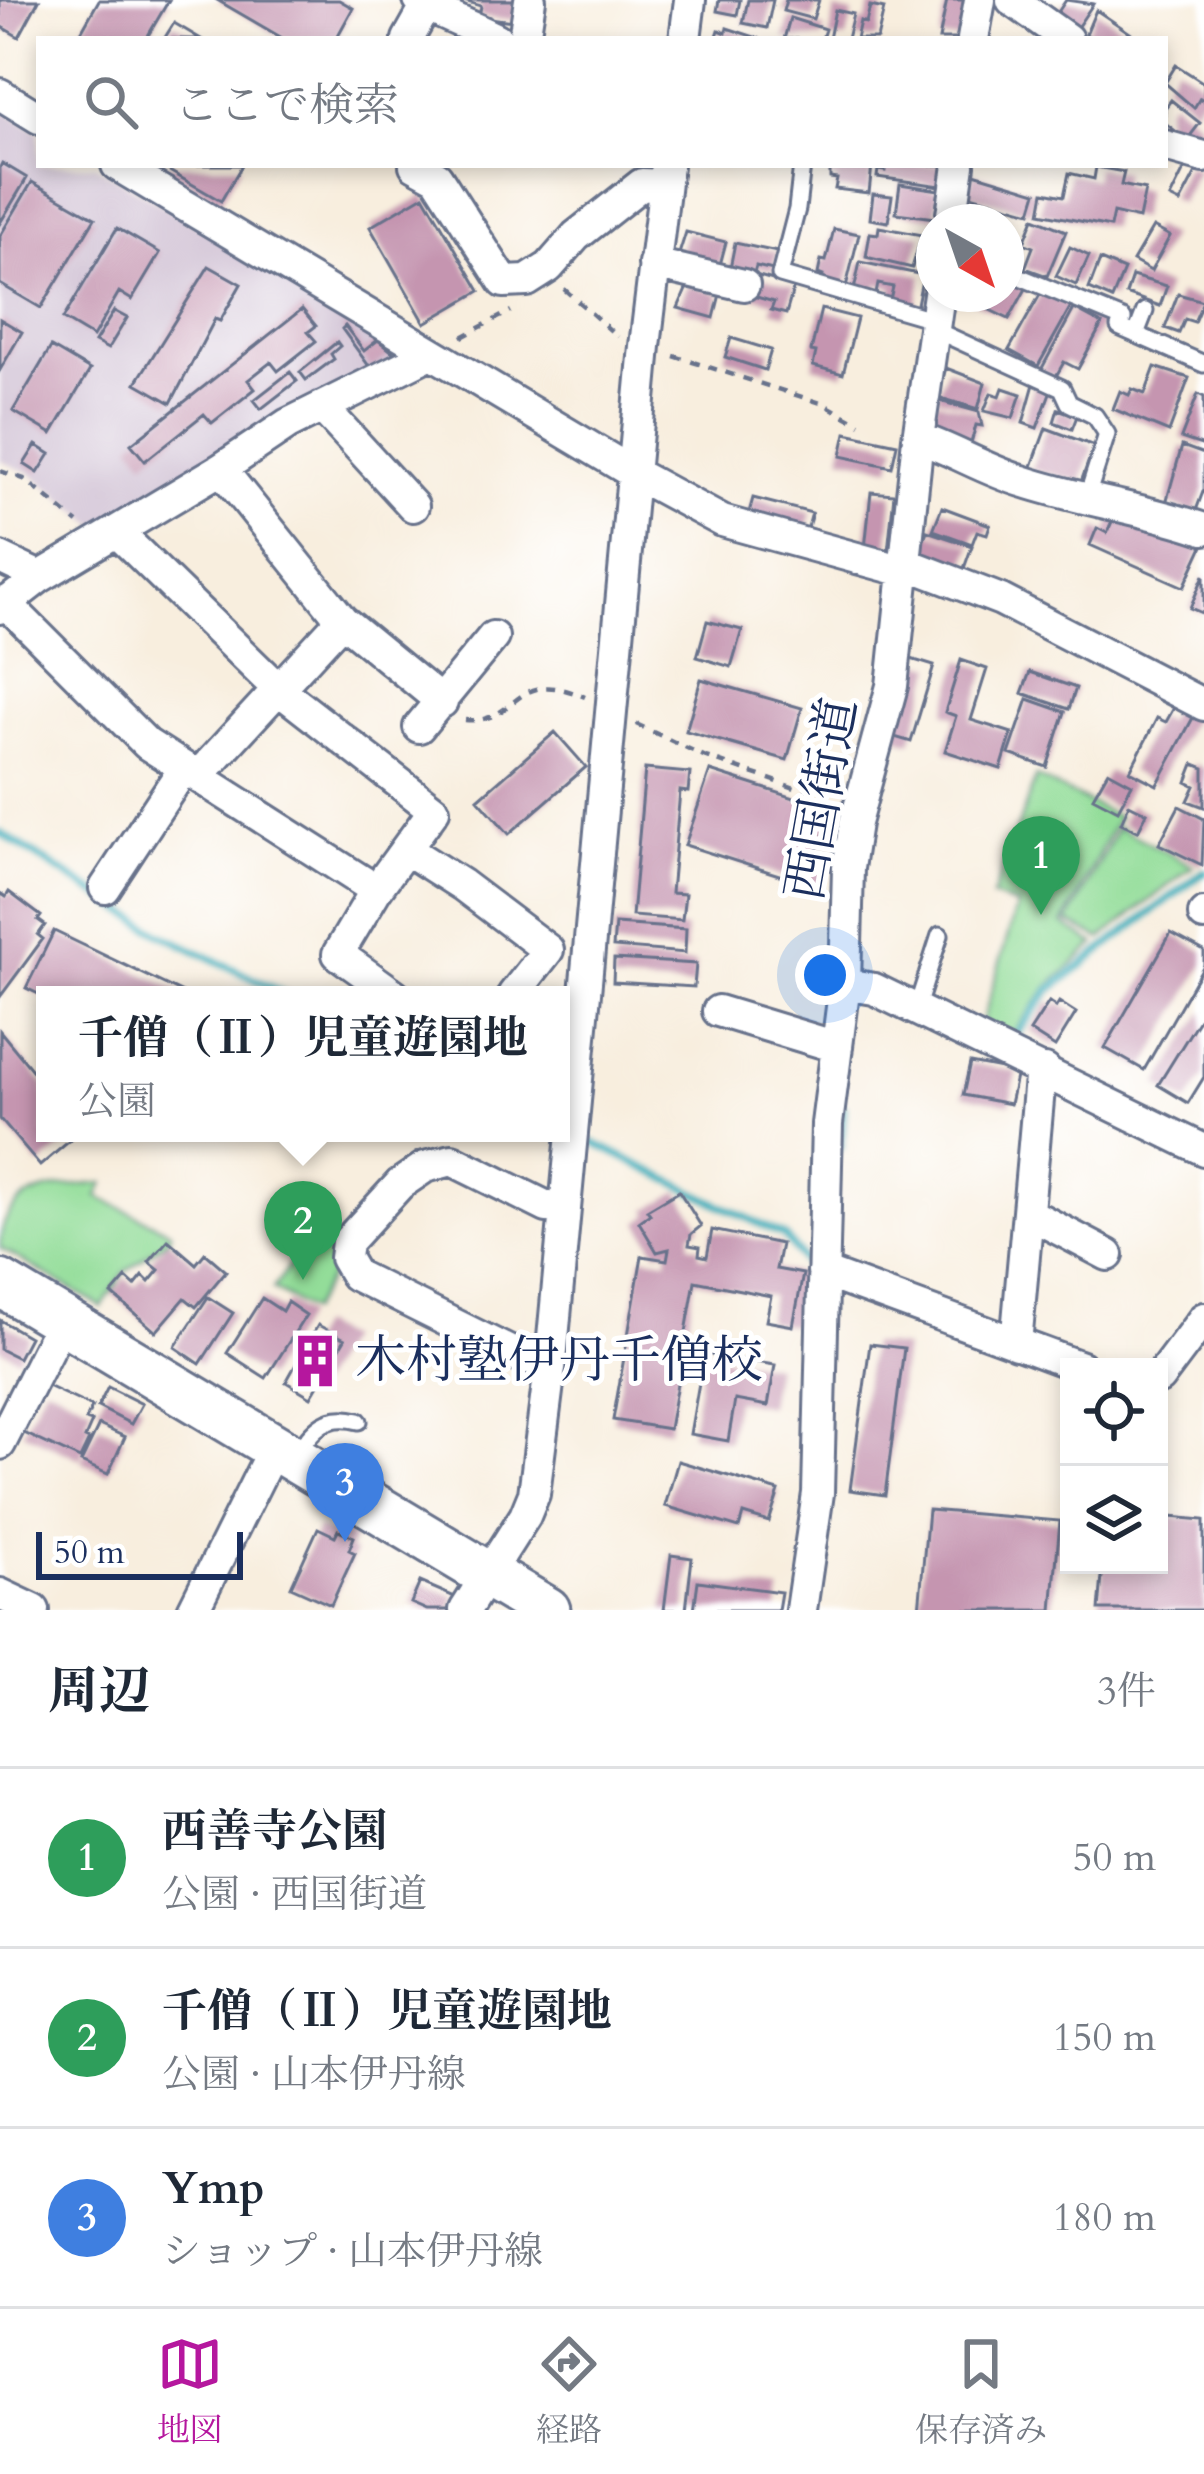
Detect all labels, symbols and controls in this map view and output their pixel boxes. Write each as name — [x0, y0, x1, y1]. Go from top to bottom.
search box — [36, 36, 1168, 168]
icon: search — [78, 69, 144, 135]
text: ここで検索 — [174, 75, 399, 136]
north arrow — [916, 204, 1024, 312]
street label: 西国街道 — [770, 692, 874, 906]
pin: 1 — [1002, 816, 1080, 915]
your location — [795, 945, 855, 1005]
popup — [36, 986, 570, 1142]
text: 千僧（Ⅱ）児童遊園地 — [78, 1008, 528, 1069]
text: 公園 — [78, 1075, 156, 1128]
pin: 2 — [264, 1181, 342, 1280]
place label: 木村塾伊丹千僧校 — [355, 1326, 763, 1396]
building icon: 木村塾伊丹千僧校 — [286, 1332, 344, 1390]
map controls — [1060, 1358, 1168, 1574]
button: locate — [1060, 1358, 1168, 1466]
pin: 3 — [306, 1443, 384, 1542]
button: layers — [1060, 1466, 1168, 1574]
scale bar — [36, 1526, 243, 1579]
text: 50 m — [54, 1530, 125, 1575]
text: 周辺 — [48, 1657, 150, 1727]
text: 3件 — [1097, 1665, 1156, 1718]
text: 西善寺公園 — [162, 1801, 387, 1862]
text: 1 — [77, 1831, 97, 1884]
text: 50 m — [1073, 1831, 1156, 1884]
text: 公園 · 西国街道 — [162, 1868, 427, 1921]
text: 千僧（Ⅱ）児童遊園地 — [162, 1981, 612, 2042]
text: 2 — [77, 2011, 97, 2064]
text: 150 m — [1053, 2011, 1156, 2064]
text: 公園 · 山本伊丹線 — [162, 2048, 466, 2101]
text: Ymp — [162, 2158, 265, 2219]
text: 3 — [77, 2191, 97, 2244]
text: 180 m — [1053, 2191, 1156, 2244]
text: ショップ · 山本伊丹線 — [162, 2225, 543, 2278]
tab: 地図 — [157, 2331, 223, 2453]
tab: 経路 — [536, 2331, 602, 2453]
tab: 保存済み — [915, 2331, 1047, 2453]

